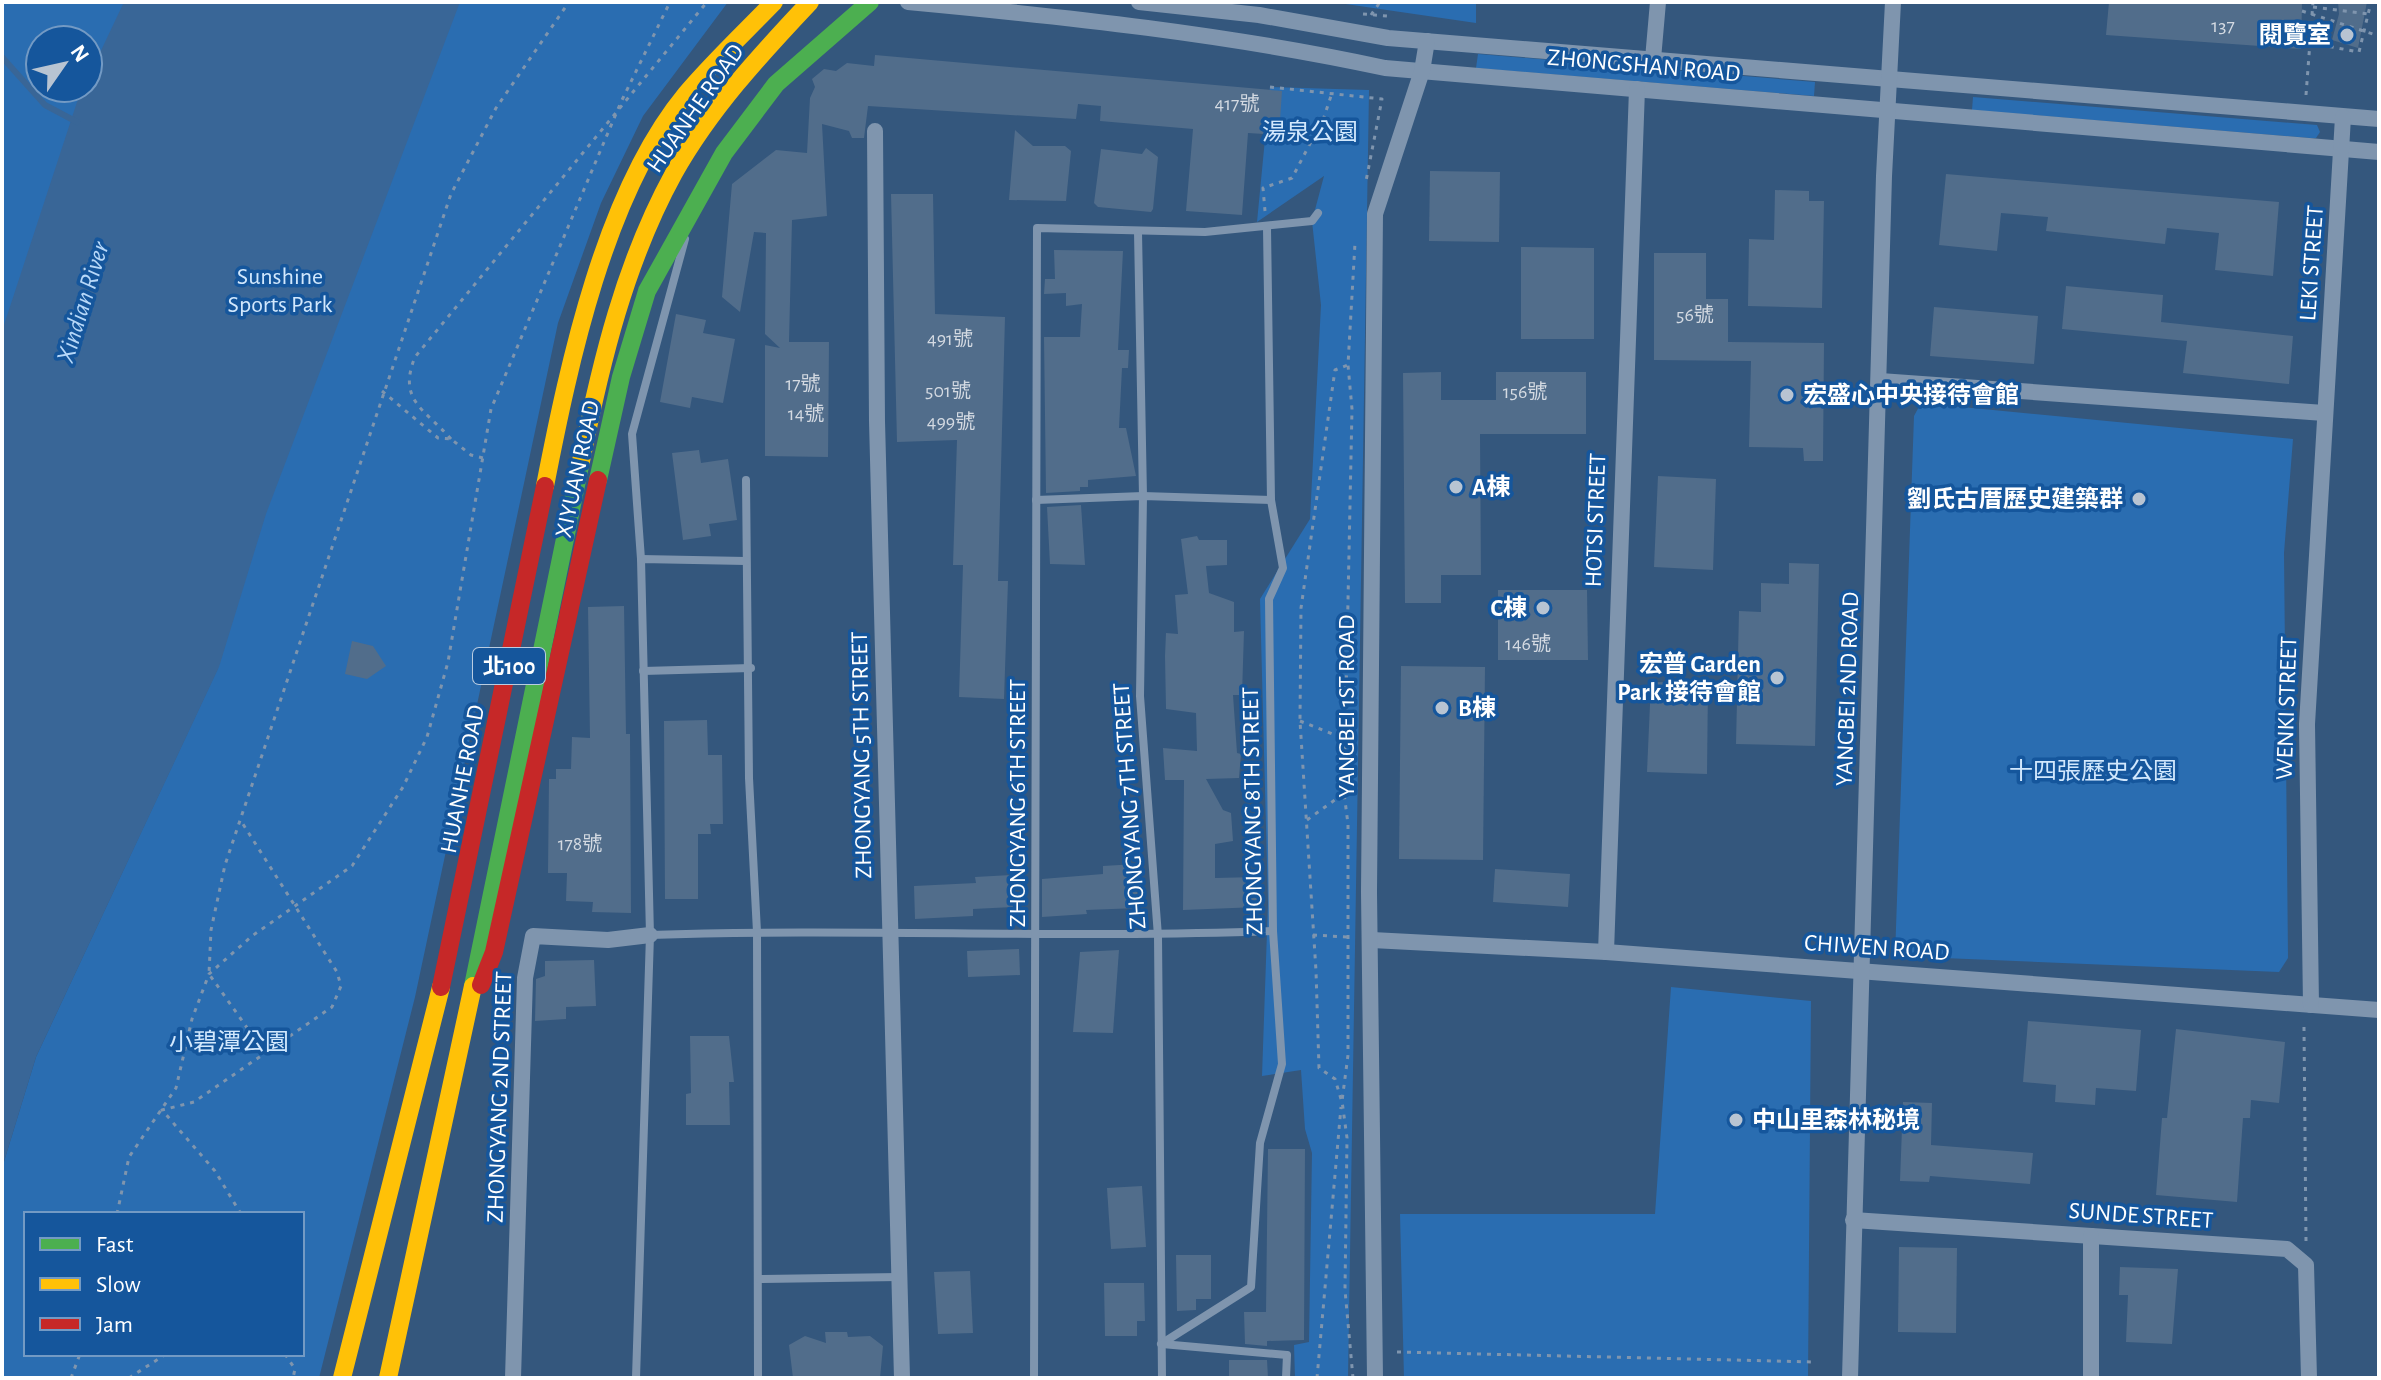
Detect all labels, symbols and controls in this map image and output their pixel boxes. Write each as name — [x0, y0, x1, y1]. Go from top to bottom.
house number: 137 — [2211, 16, 2235, 36]
place label: 閱覽室 — [2259, 22, 2331, 48]
north arrow — [24, 24, 104, 104]
marker: 閱覽室 — [2338, 26, 2356, 44]
street label: HUANHE ROAD — [643, 40, 749, 177]
text: N — [66, 41, 93, 66]
street label: ZHONGSHAN ROAD — [1546, 46, 1741, 86]
house number: 417號 — [1215, 93, 1259, 114]
park label: 湯泉公園 — [1262, 119, 1358, 145]
street label: LEKI STREET — [2296, 204, 2328, 322]
water label: Xindian River — [52, 237, 114, 367]
park label: Sunshine Sports Park — [228, 265, 332, 317]
house number: 56號 — [1676, 304, 1714, 325]
house number: 491號 — [927, 328, 973, 349]
house number: 17號 — [785, 373, 821, 394]
house number: 501號 — [925, 380, 971, 401]
house number: 156號 — [1503, 381, 1547, 402]
place label: 宏盛心中央接待會館 — [1803, 382, 2019, 408]
marker: 宏盛心中央接待會館 — [1778, 386, 1796, 404]
street label: XIYUAN ROAD — [552, 398, 604, 540]
house number: 14號 — [788, 403, 824, 424]
house number: 499號 — [927, 411, 975, 432]
street label: HOTSI STREET — [1582, 452, 1610, 588]
place label: A棟 — [1472, 474, 1510, 500]
marker: A棟 — [1447, 478, 1465, 496]
place label: 劉氏古厝歷史建築群 — [1907, 486, 2123, 512]
marker: 劉氏古厝歷史建築群 — [2130, 490, 2148, 508]
street label: YANGBEI 2ND ROAD — [1833, 591, 1863, 787]
place label: C棟 — [1491, 595, 1527, 621]
marker: C棟 — [1534, 599, 1552, 617]
street label: YANGBEI 1ST ROAD — [1335, 615, 1359, 797]
street label: ZHONGYANG 5TH STREET — [848, 631, 876, 879]
house number: 146號 — [1505, 633, 1551, 654]
street label: WENKI STREET — [2272, 636, 2302, 780]
road number: 北100 — [473, 648, 545, 684]
place label: 宏普 Garden Park 接待會館 — [1617, 651, 1761, 705]
marker: 宏普 Garden Park 接待會館 — [1768, 669, 1786, 687]
street label: ZHONGYANG 6TH STREET — [1006, 679, 1030, 927]
street label: ZHONGYANG 7TH STREET — [1109, 682, 1151, 930]
street label: ZHONGYANG 8TH STREET — [1239, 686, 1267, 935]
place label: B棟 — [1458, 695, 1496, 721]
marker: B棟 — [1433, 699, 1451, 717]
street label: HUANHE ROAD — [437, 703, 489, 855]
park label: 十四張歷史公園 — [2009, 759, 2177, 784]
house number: 178號 — [558, 833, 602, 854]
street label: CHIWEN ROAD — [1803, 931, 1950, 965]
street label: ZHONGYANG 2ND STREET — [484, 971, 516, 1223]
park label: 小碧潭公園 — [169, 1029, 289, 1055]
place label: 中山里森林秘境 — [1752, 1107, 1920, 1133]
marker: 中山里森林秘境 — [1727, 1111, 1745, 1129]
street label: SUNDE STREET — [2068, 1199, 2214, 1233]
legend — [24, 1212, 304, 1356]
text: Fast — [96, 1233, 134, 1257]
text: Slow — [96, 1273, 141, 1297]
text: Jam — [96, 1313, 133, 1337]

